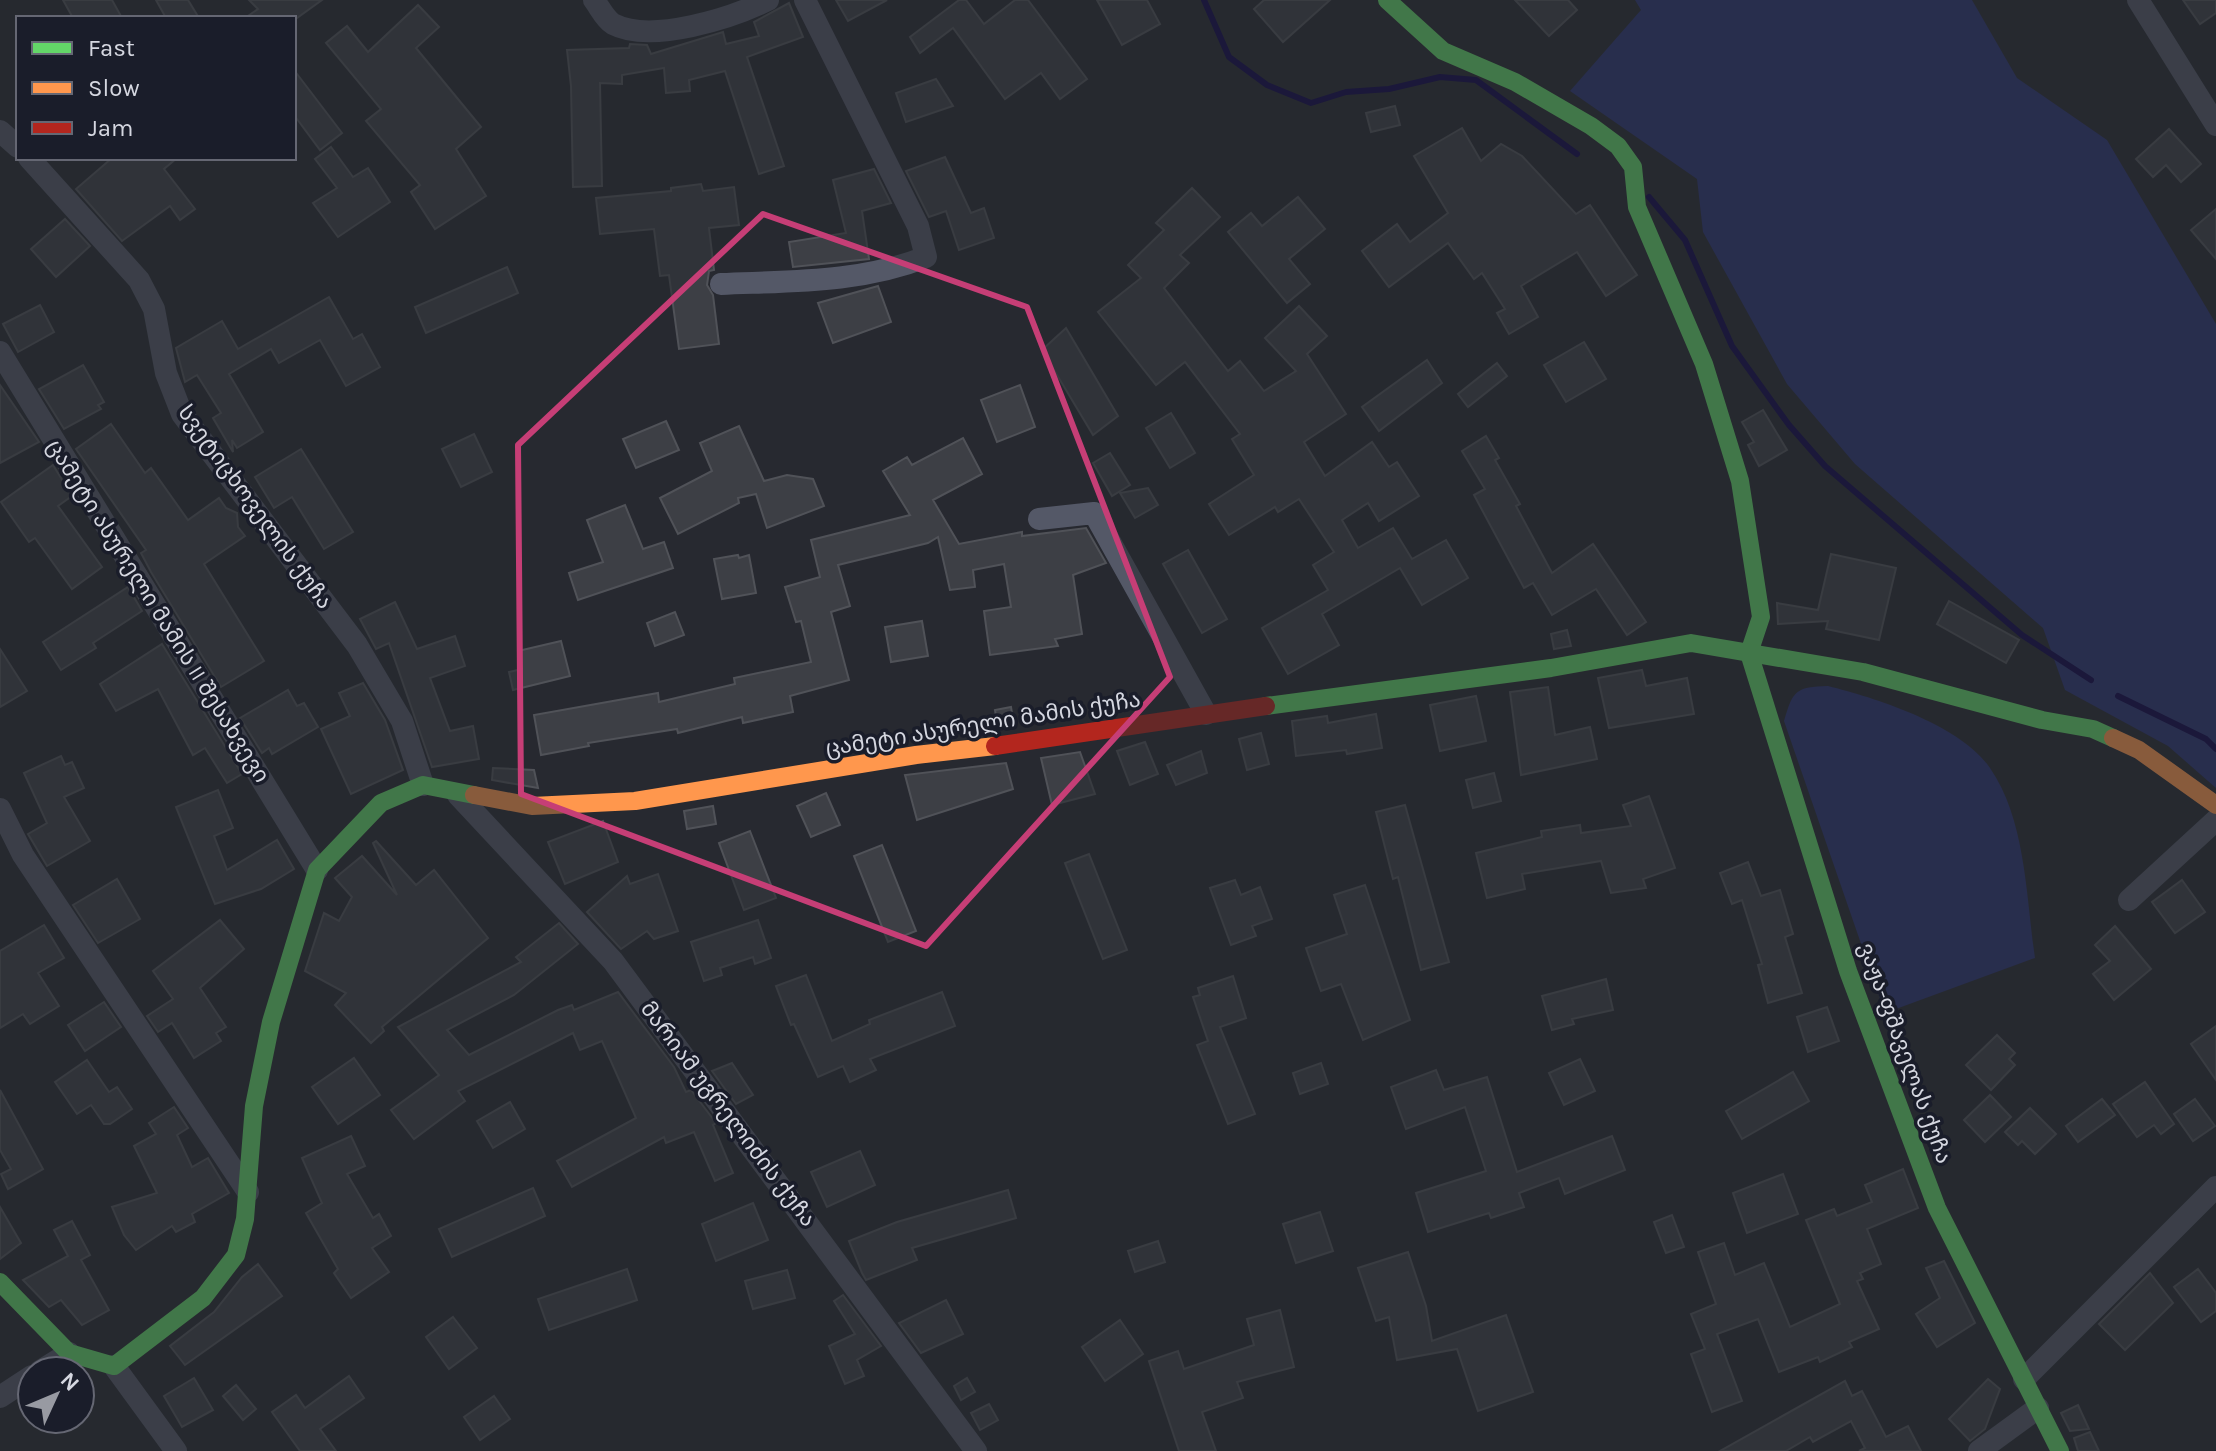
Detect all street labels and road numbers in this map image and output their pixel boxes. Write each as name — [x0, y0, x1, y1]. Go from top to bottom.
street label: სვეტიცხოველის ქუჩა — [172, 400, 338, 614]
street label: ცამეტი ასურელი მამის II შესახვევი — [41, 435, 275, 787]
street label: ცამეტი ასურელი მამის ქუჩა — [824, 686, 1142, 762]
street label: ვაჟა-ფშაველას ქუჩა — [1853, 939, 1957, 1167]
street label: მარიამ უგრელიძის ქუჩა — [635, 996, 821, 1232]

